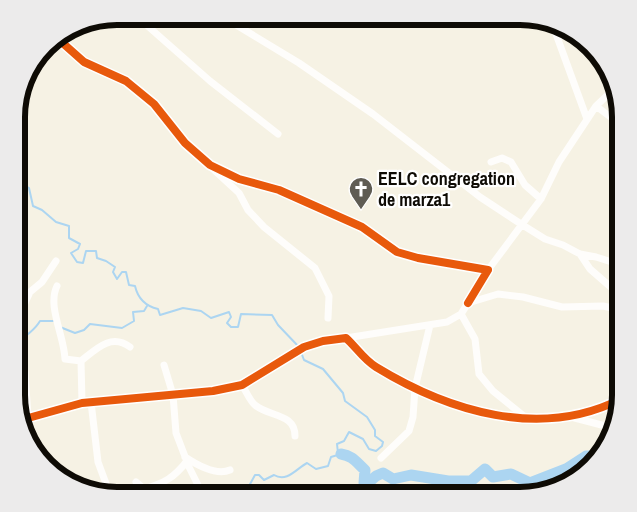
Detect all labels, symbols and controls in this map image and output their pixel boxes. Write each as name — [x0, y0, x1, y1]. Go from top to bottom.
place label: EELC congregation de marza1 — [378, 166, 515, 212]
church icon: EELC congregation de marza1 — [348, 176, 374, 210]

